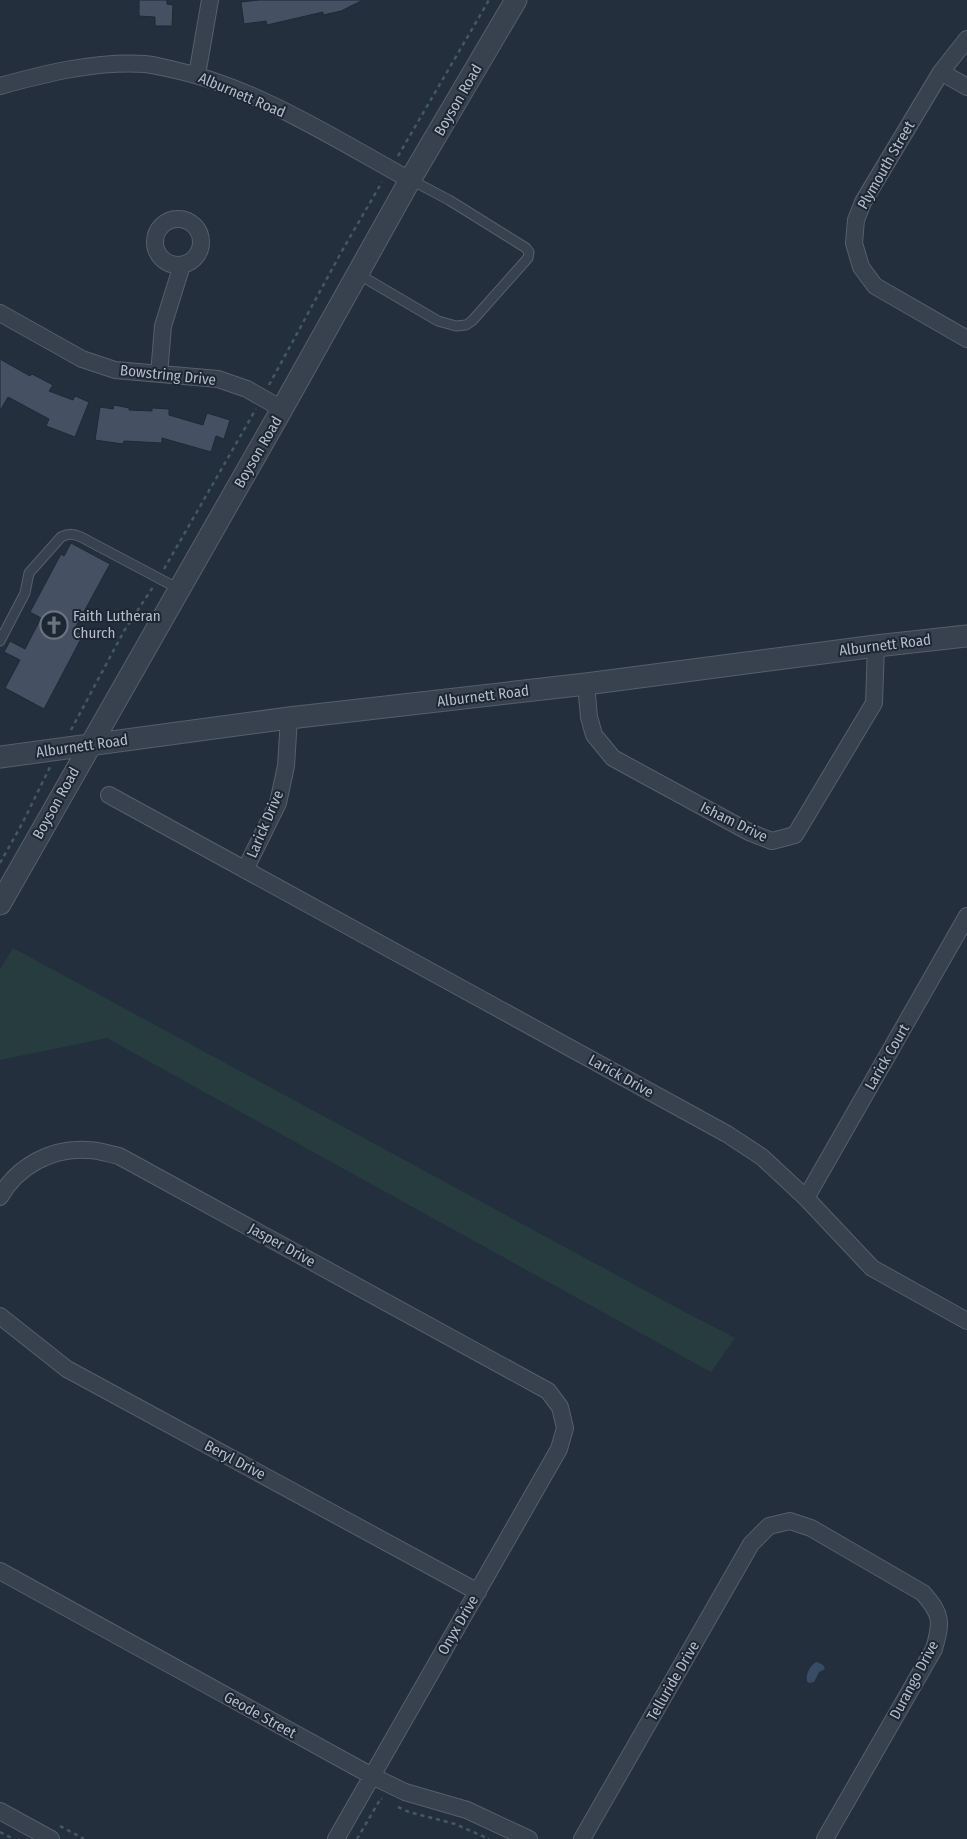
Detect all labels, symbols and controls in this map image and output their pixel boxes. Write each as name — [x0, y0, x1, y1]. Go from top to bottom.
street label: Boyson Road — [430, 61, 486, 139]
street label: Alburnett Road — [196, 69, 288, 121]
street label: Plymouth Street — [854, 118, 919, 212]
street label: Bowstring Drive — [119, 361, 217, 389]
street label: Boyson Road — [230, 413, 286, 491]
place label: Faith Lutheran Church — [73, 607, 161, 642]
church icon: Faith Lutheran Church — [39, 610, 69, 640]
street label: Alburnett Road — [838, 630, 932, 660]
street label: Alburnett Road — [436, 681, 530, 711]
street label: Alburnett Road — [35, 731, 129, 761]
street label: Boyson Road — [29, 764, 83, 842]
street label: Larick Drive — [243, 788, 287, 860]
street label: Isham Drive — [698, 798, 770, 846]
street label: Larick Court — [861, 1021, 913, 1093]
street label: Larick Drive — [585, 1051, 657, 1101]
street label: Jasper Drive — [245, 1219, 319, 1271]
street label: Beryl Drive — [201, 1436, 269, 1484]
street label: Onyx Drive — [434, 1592, 482, 1658]
street label: Telluride Drive — [643, 1638, 703, 1724]
street label: Durango Drive — [886, 1638, 942, 1722]
street label: Geode Street — [221, 1688, 299, 1742]

